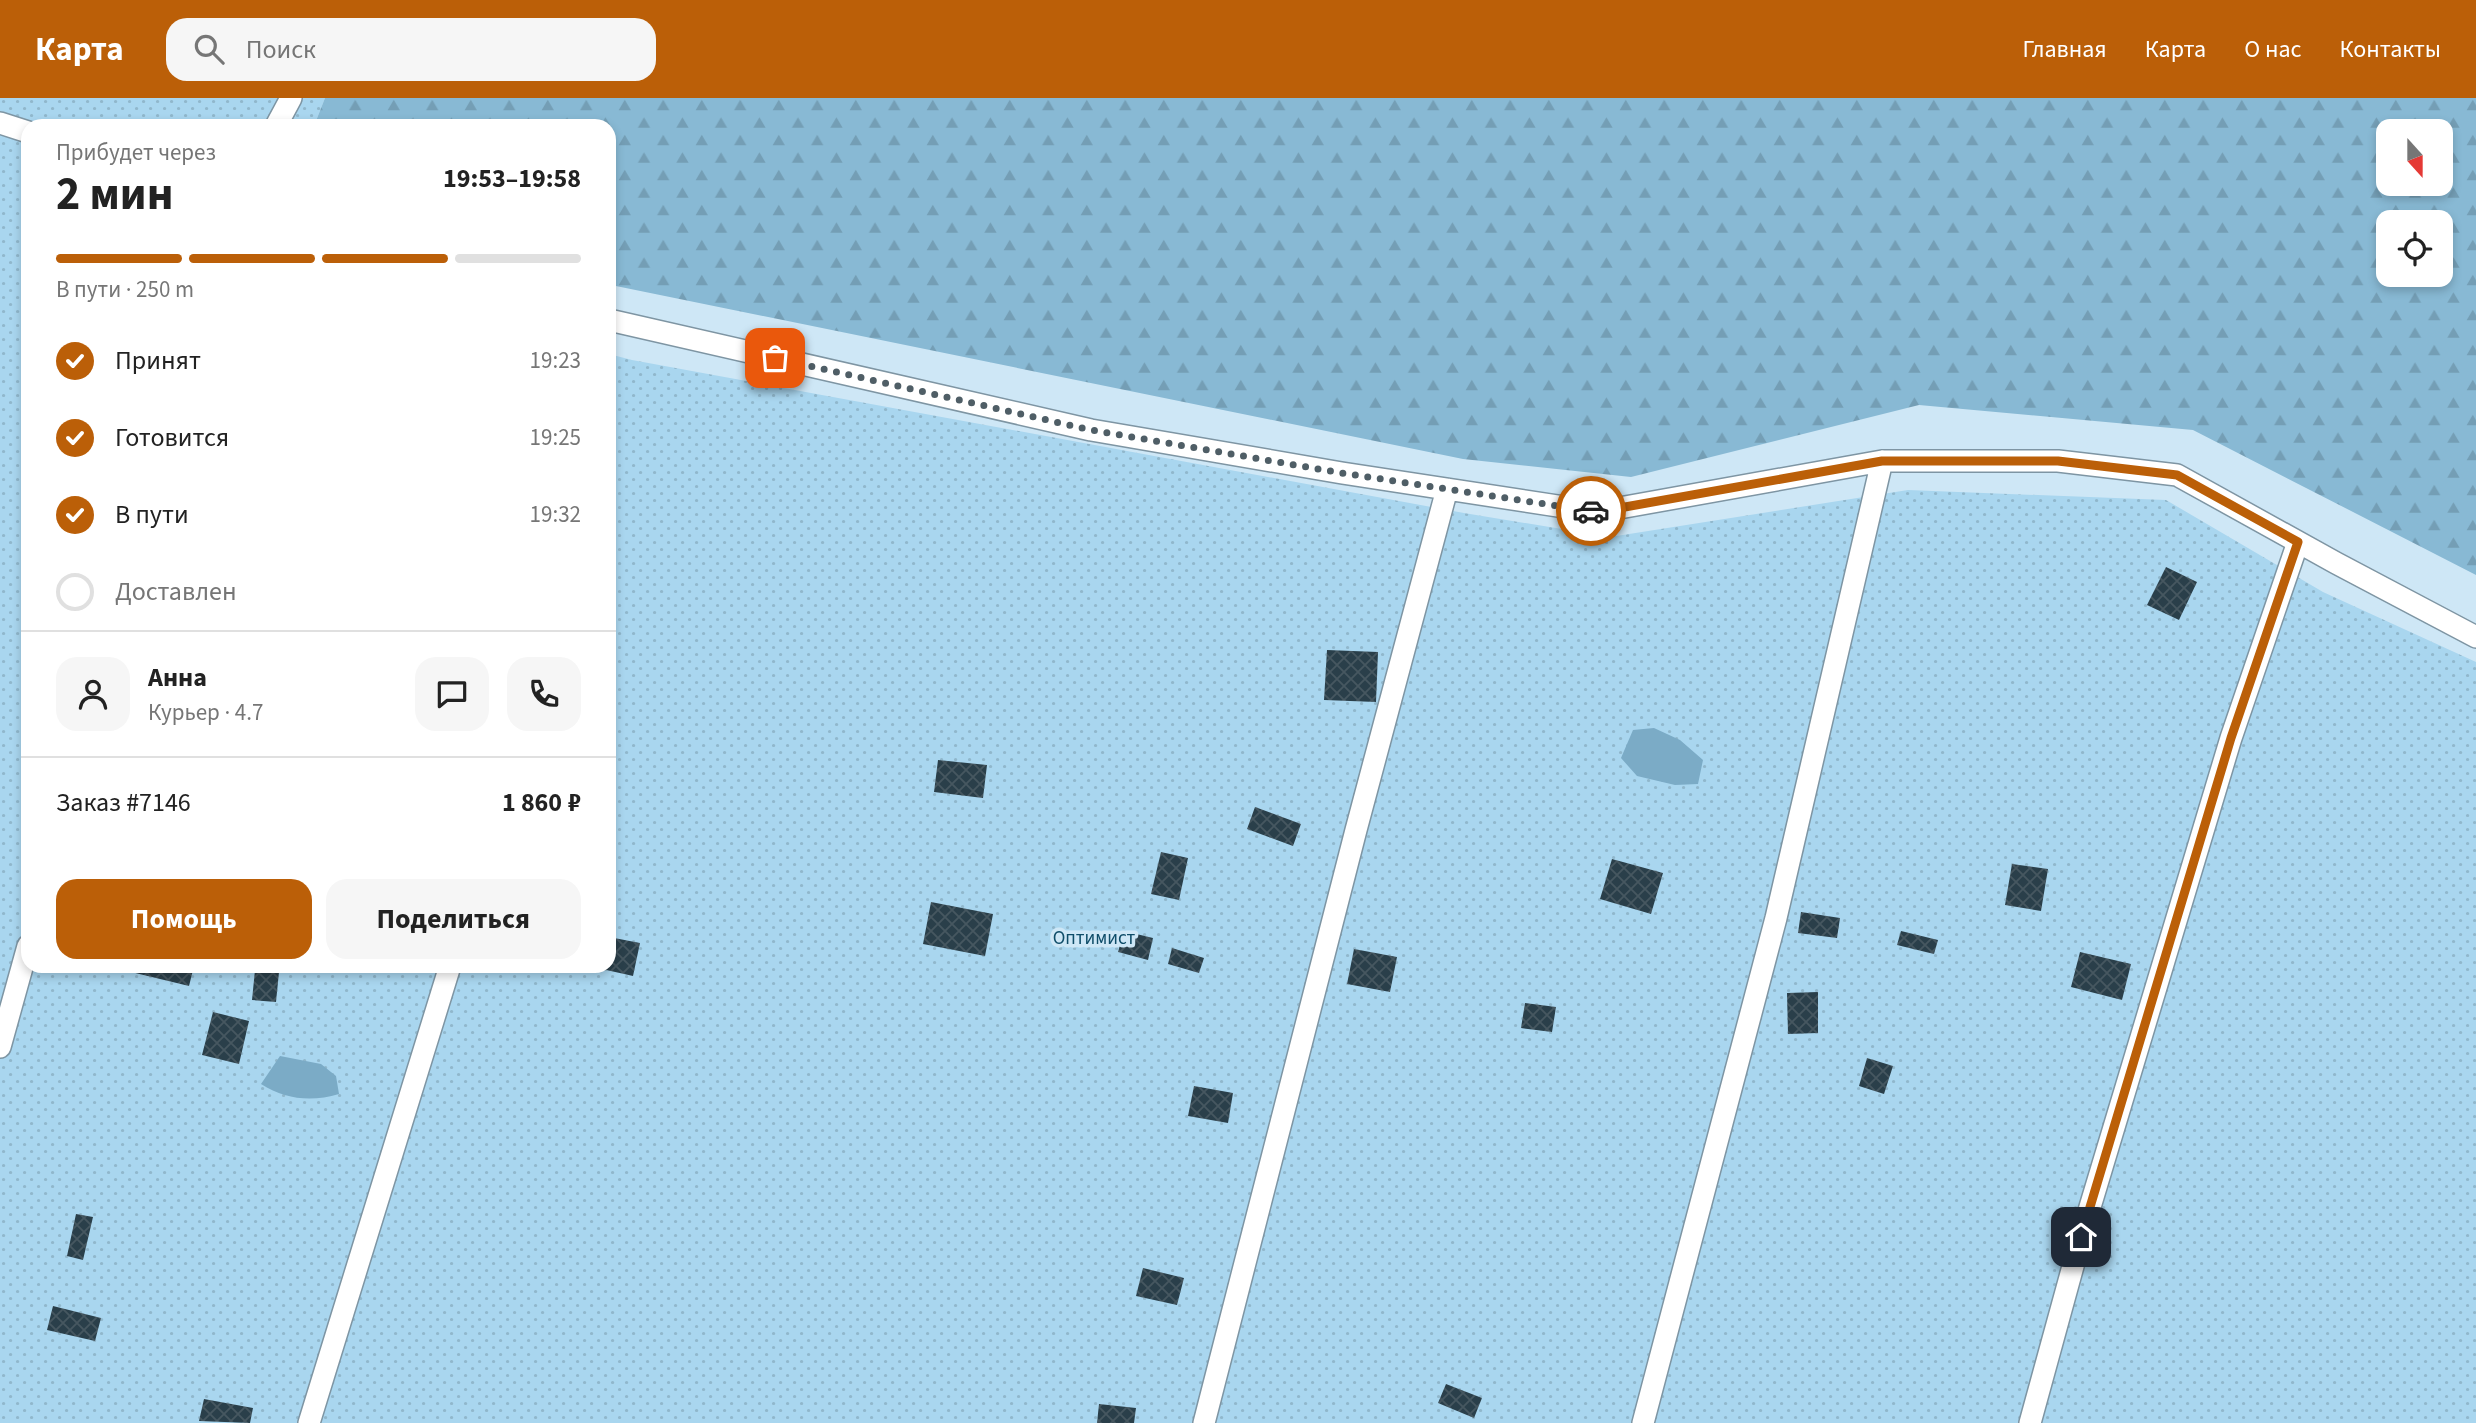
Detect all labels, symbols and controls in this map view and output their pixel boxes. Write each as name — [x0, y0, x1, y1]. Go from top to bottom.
search box — [166, 18, 656, 81]
text: Карта — [35, 26, 124, 73]
icon: search — [190, 30, 228, 68]
text: Поиск — [246, 31, 316, 68]
text: Главная — [2022, 32, 2107, 67]
text: Карта — [2145, 32, 2206, 67]
text: О нас — [2244, 32, 2301, 67]
text: Контакты — [2339, 32, 2441, 67]
north arrow — [2376, 119, 2454, 196]
map controls — [2376, 119, 2453, 287]
text: Прибудет через — [56, 136, 216, 169]
text: 19:53–19:58 — [443, 160, 581, 197]
text: 2 мин — [56, 162, 173, 227]
button: locate — [2376, 210, 2453, 287]
text: В пути · 250 m — [56, 273, 194, 306]
pin — [745, 328, 805, 388]
icon: bag — [756, 339, 794, 377]
icon: check — [56, 342, 94, 380]
text: Принят — [115, 342, 201, 379]
text: 19:23 — [530, 344, 581, 377]
icon: check — [56, 419, 94, 457]
text: Готовится — [115, 419, 229, 456]
text: 19:25 — [530, 421, 581, 454]
courier — [1556, 476, 1626, 546]
icon: car — [1572, 492, 1610, 530]
icon: check — [56, 496, 94, 534]
text: В пути — [115, 496, 189, 533]
text: 19:32 — [530, 498, 581, 531]
text: Доставлен — [115, 573, 237, 610]
button: person — [56, 657, 130, 731]
button: chat — [415, 657, 489, 731]
button: phone — [507, 657, 581, 731]
text: Анна — [148, 659, 207, 696]
text: Курьер · 4.7 — [148, 696, 263, 729]
text: Заказ #7146 — [56, 784, 191, 821]
text: 1 860 ₽ — [502, 784, 581, 821]
button: Помощь — [56, 879, 312, 959]
button: Поделиться — [326, 879, 581, 959]
park label: Оптимист — [1053, 925, 1136, 952]
pin — [2051, 1207, 2111, 1267]
icon: home — [2062, 1218, 2100, 1256]

